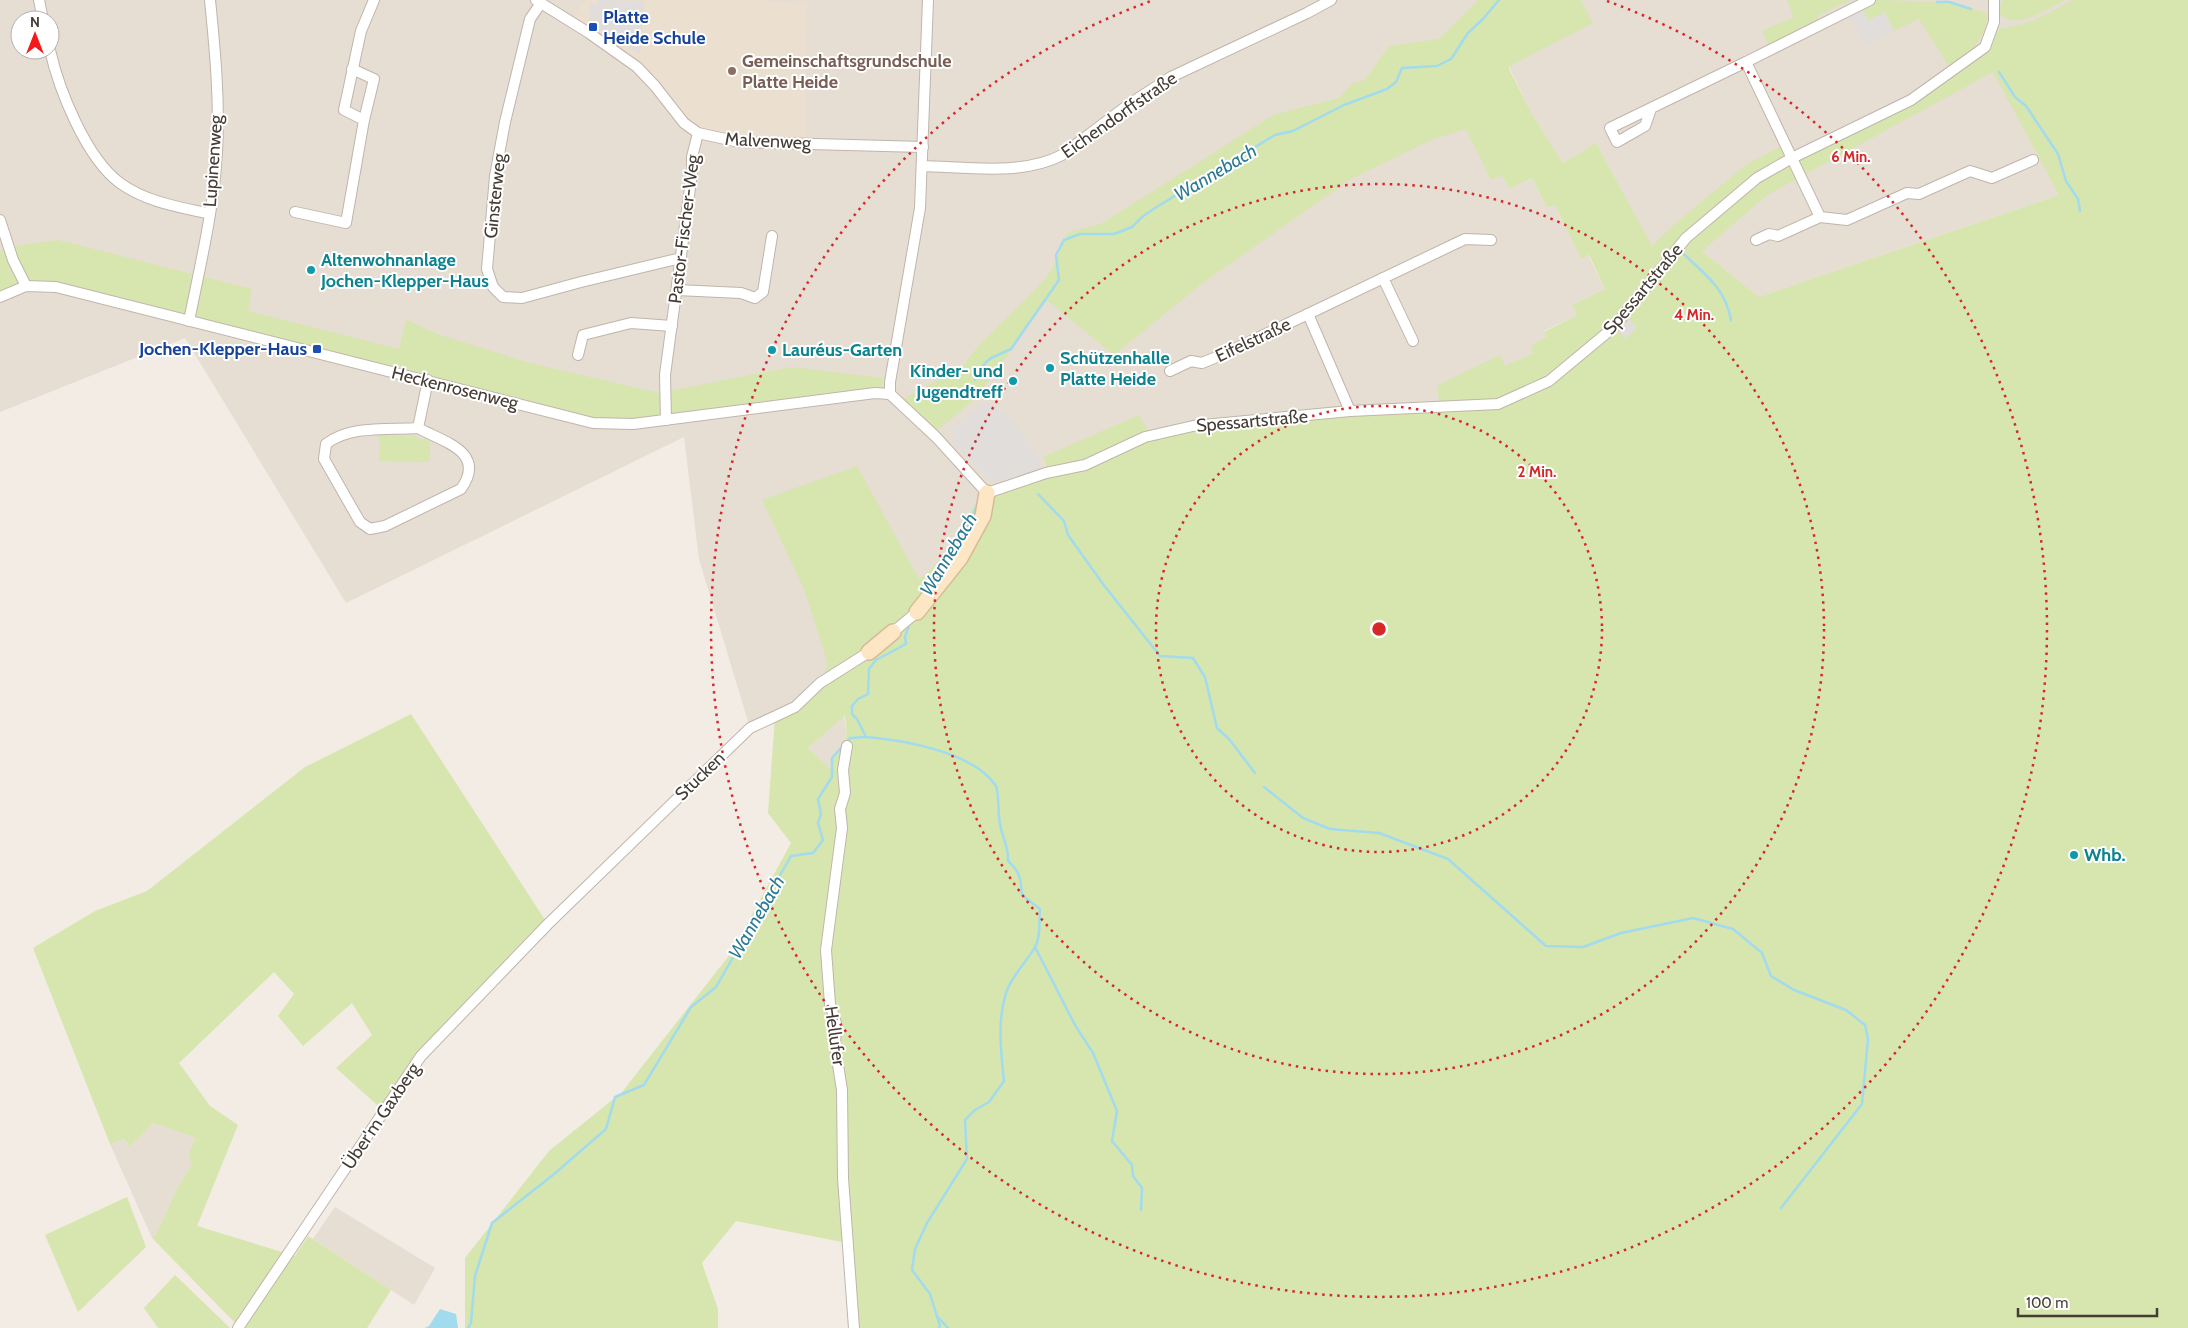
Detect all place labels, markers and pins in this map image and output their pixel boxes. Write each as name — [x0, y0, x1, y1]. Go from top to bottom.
place label: Platte Heide Schule — [603, 6, 705, 49]
marker: Platte Heide Schule — [587, 21, 599, 33]
place label: Gemeinschaftsgrundschule Platte Heide — [742, 50, 951, 93]
marker: Gemeinschaftsgrundschule Platte Heide — [726, 65, 738, 77]
place label: Altenwohnanlage Jochen-Klepper-Haus — [320, 249, 489, 292]
marker: Altenwohnanlage Jochen-Klepper-Haus — [305, 264, 317, 276]
place label: Jochen-Klepper-Haus — [138, 338, 307, 360]
place label: Lauréus-Garten — [782, 339, 902, 361]
marker: Jochen-Klepper-Haus — [311, 343, 323, 355]
marker: Lauréus-Garten — [766, 344, 778, 356]
place label: Schützenhalle Platte Heide — [1060, 347, 1170, 390]
place label: Kinder- und Jugendtreff — [910, 360, 1003, 403]
marker: Schützenhalle Platte Heide — [1044, 362, 1056, 374]
marker: Kinder- und Jugendtreff — [1007, 375, 1019, 387]
centre of rings — [1370, 620, 1388, 638]
place label: Whb. — [2084, 844, 2126, 866]
marker: Whb. — [2068, 849, 2080, 861]

